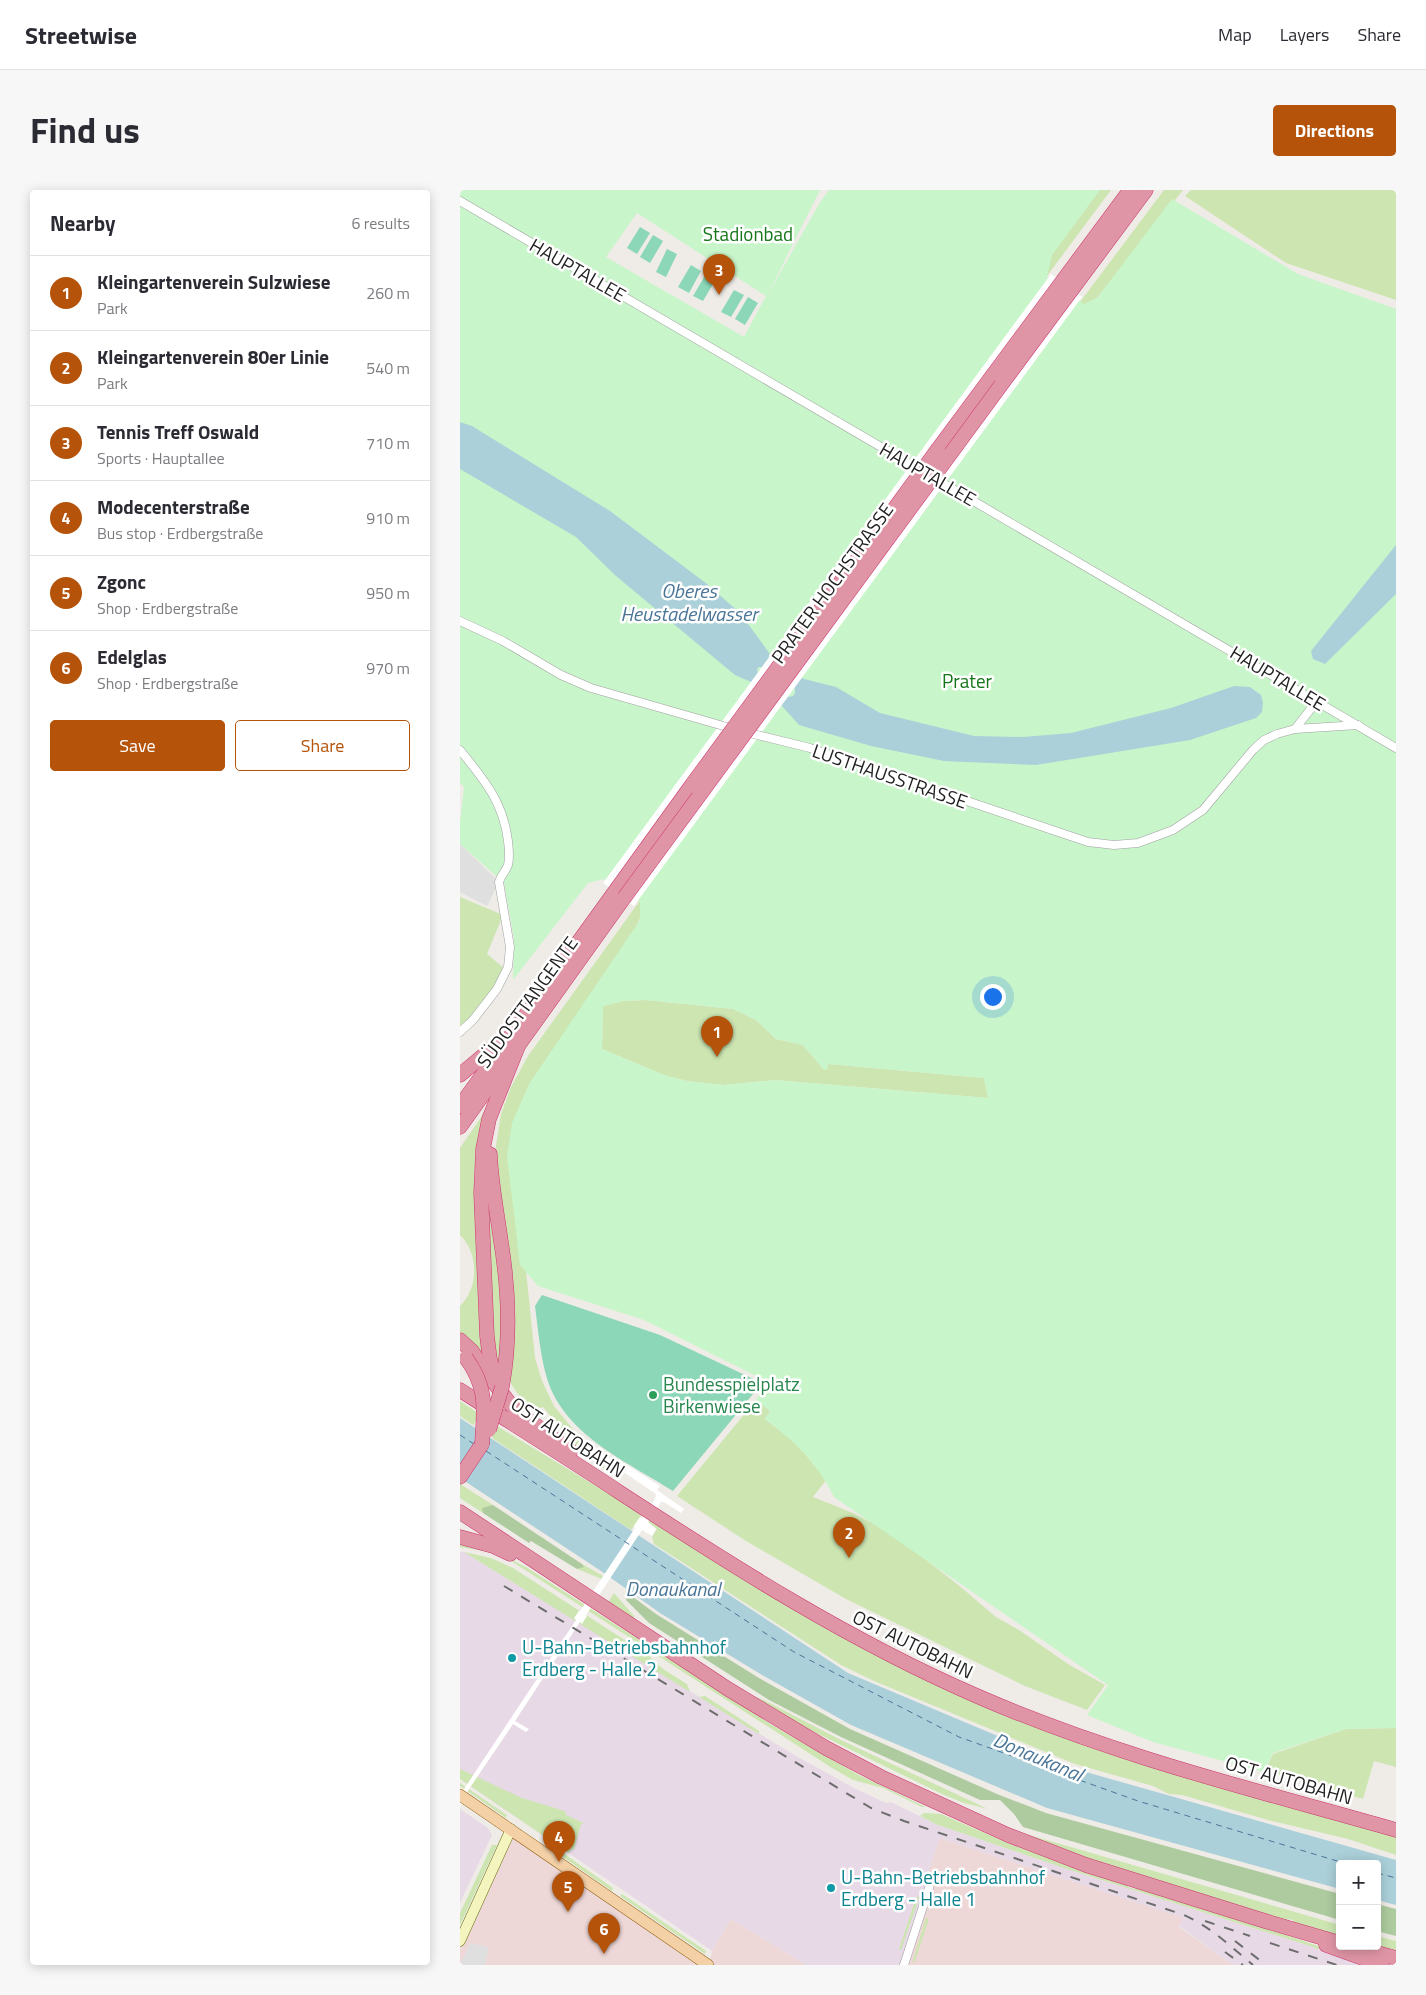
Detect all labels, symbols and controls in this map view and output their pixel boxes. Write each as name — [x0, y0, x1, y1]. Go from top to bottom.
text: Streetwise — [25, 17, 137, 53]
text: Map — [1218, 21, 1252, 48]
text: Layers — [1280, 21, 1329, 48]
text: Share — [1357, 21, 1401, 48]
text: Find us — [30, 103, 140, 157]
button: Directions — [1273, 105, 1396, 156]
text: Nearby — [50, 207, 115, 239]
text: 6 results — [351, 211, 410, 235]
park label: Stadionbad — [703, 219, 793, 248]
street label: HAUPTALLEE — [525, 230, 632, 309]
pin: 3 — [703, 254, 735, 295]
text: Kleingartenverein Sulzwiese — [97, 267, 330, 296]
text: 1 — [62, 281, 70, 305]
text: 260 m — [366, 281, 410, 305]
text: Park — [97, 296, 128, 320]
text: Kleingartenverein 80er Linie — [97, 342, 329, 371]
text: 2 — [62, 356, 70, 380]
text: 540 m — [366, 356, 410, 380]
text: Park — [97, 371, 128, 395]
text: Tennis Treff Oswald — [97, 417, 259, 446]
text: 3 — [62, 431, 70, 455]
text: 710 m — [366, 431, 410, 455]
street label: HAUPTALLEE — [875, 434, 982, 513]
text: Sports · Hauptallee — [97, 446, 225, 470]
text: Modecenterstraße — [97, 492, 250, 521]
street label: PRATER HOCHSTRASSE — [763, 496, 900, 669]
text: 4 — [62, 506, 70, 530]
text: 910 m — [366, 506, 410, 530]
text: Bus stop · Erdbergstraße — [97, 521, 263, 545]
text: Zgonc — [97, 567, 146, 596]
water label: Oberes Heustadelwasser — [620, 575, 760, 629]
text: 5 — [62, 581, 70, 605]
text: 950 m — [366, 581, 410, 605]
text: Shop · Erdbergstraße — [97, 596, 238, 620]
street label: HAUPTALLEE — [1225, 638, 1332, 718]
text: Edelglas — [97, 642, 167, 671]
text: 6 — [62, 656, 70, 680]
text: 970 m — [366, 656, 410, 680]
park label: Prater — [942, 666, 993, 695]
text: Shop · Erdbergstraße — [97, 671, 238, 695]
button: Save — [50, 720, 225, 771]
button: Share — [235, 720, 410, 771]
street label: LUSTHAUSSTRASSE — [809, 735, 972, 816]
street label: SÜDOSTTANGENTE — [469, 930, 584, 1074]
your location — [980, 984, 1006, 1010]
pin: 1 — [701, 1016, 733, 1057]
place label: Bundesspielplatz Birkenwiese — [663, 1369, 800, 1420]
street label: OST AUTOBAHN — [505, 1389, 631, 1484]
marker: Bundesspielplatz Birkenwiese — [647, 1389, 659, 1401]
pin: 2 — [833, 1517, 865, 1558]
water label: Donaukanal — [626, 1573, 723, 1604]
street label: OST AUTOBAHN — [848, 1602, 978, 1685]
place label: U-Bahn-Betriebsbahnhof Erdberg - Halle 2 — [522, 1632, 727, 1683]
marker: U-Bahn-Betriebsbahnhof Erdberg - Halle 2 — [506, 1652, 518, 1664]
water label: Donaukanal — [988, 1724, 1090, 1790]
street label: OST AUTOBAHN — [1222, 1748, 1356, 1812]
pin: 4 — [543, 1821, 575, 1862]
map controls — [1336, 1860, 1381, 1950]
button: + — [1336, 1860, 1381, 1905]
place label: U-Bahn-Betriebsbahnhof Erdberg - Halle 1 — [841, 1862, 1046, 1913]
pin: 5 — [552, 1871, 584, 1912]
marker: U-Bahn-Betriebsbahnhof Erdberg - Halle 1 — [825, 1882, 837, 1894]
button: − — [1336, 1905, 1381, 1950]
pin: 6 — [588, 1913, 620, 1954]

